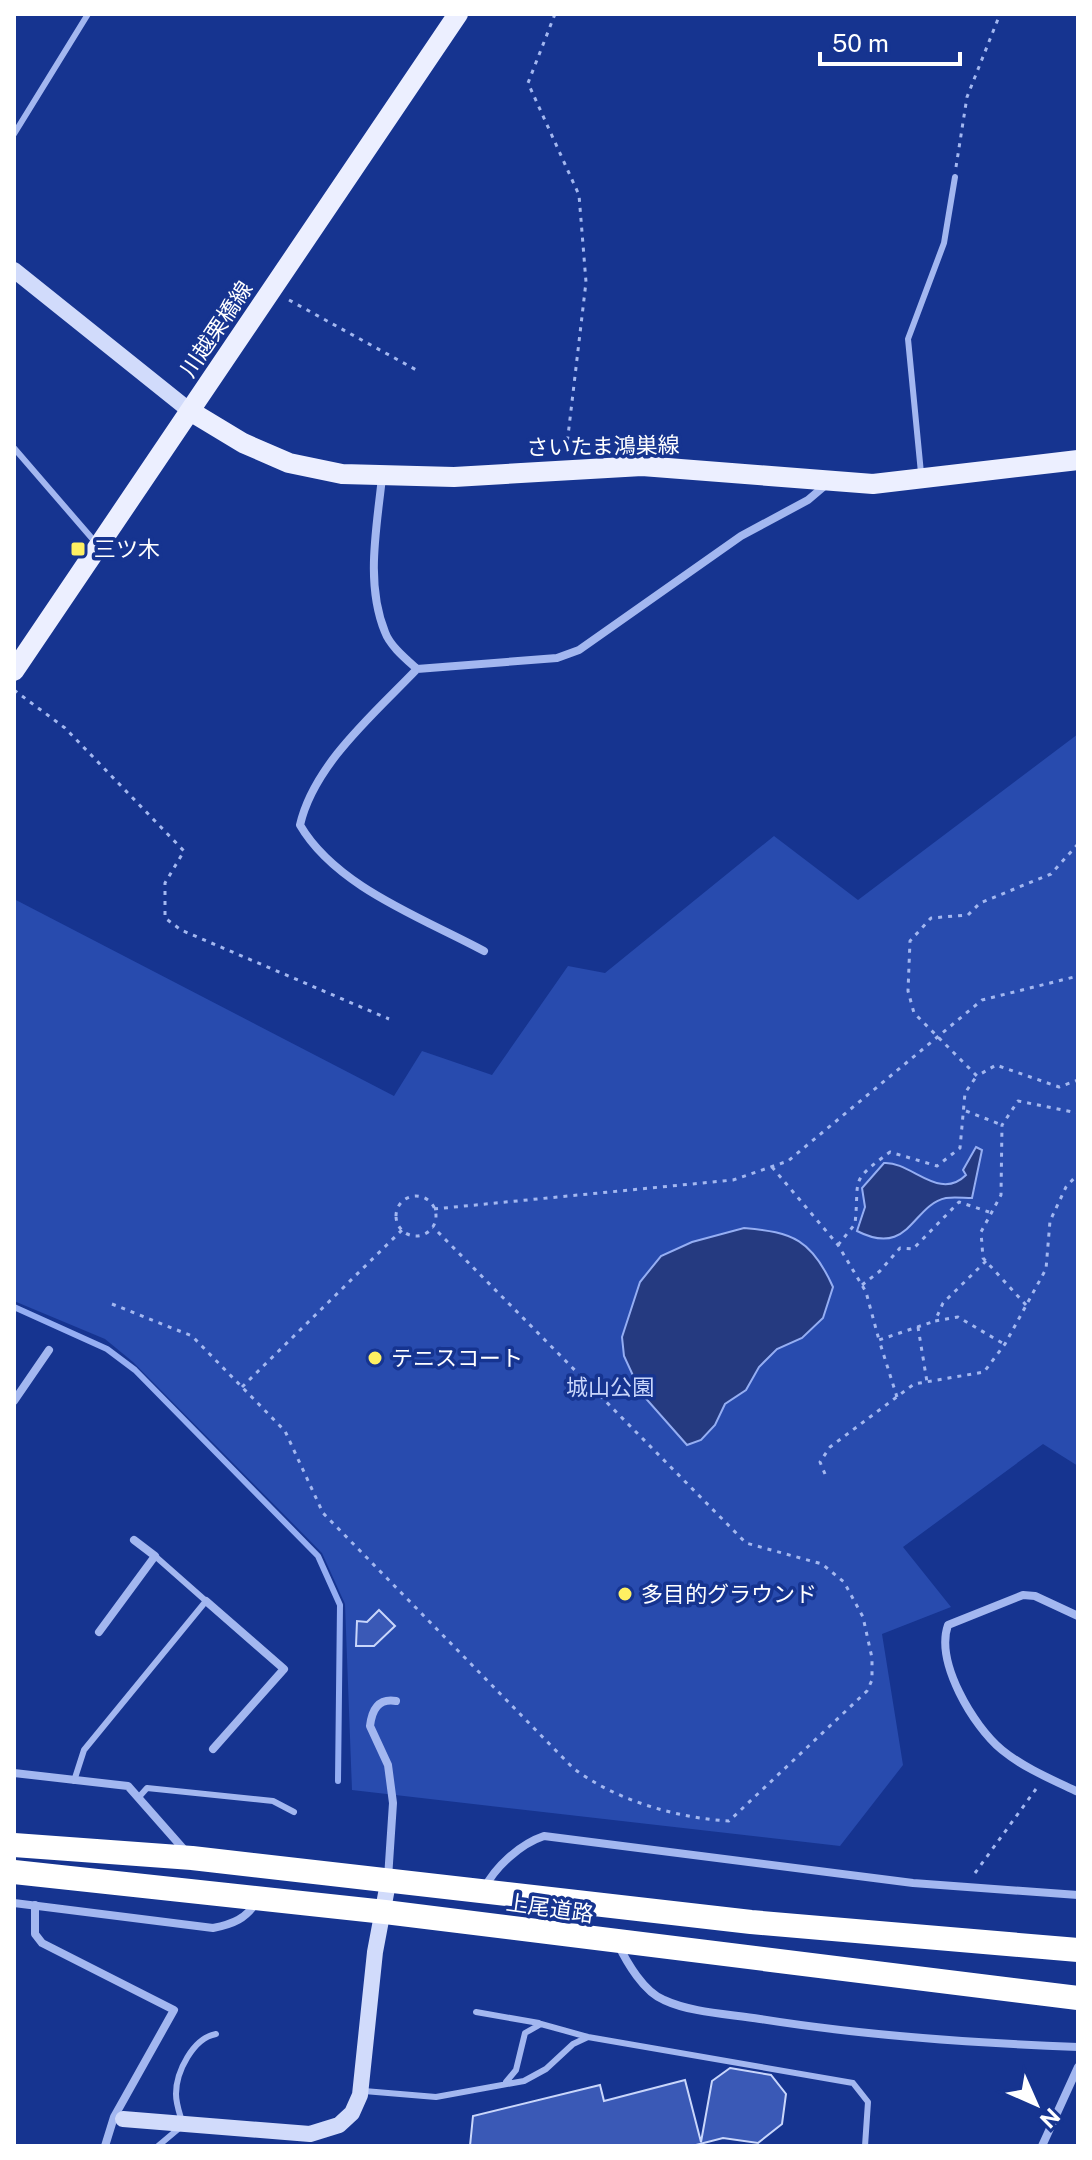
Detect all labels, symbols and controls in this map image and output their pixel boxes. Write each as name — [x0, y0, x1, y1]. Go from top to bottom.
scale bar — [820, 16, 960, 66]
text: 50 m — [832, 29, 889, 57]
street label: 川越栗橋線 — [174, 276, 258, 382]
street label: さいたま鴻巣線 — [526, 432, 680, 460]
place label: 三ツ木 — [94, 536, 160, 562]
marker: 三ツ木 — [69, 540, 87, 558]
place label: テニスコート — [391, 1345, 523, 1371]
marker: テニスコート — [366, 1349, 384, 1367]
park label: 城山公園 — [566, 1374, 654, 1400]
place label: 多目的グラウンド — [641, 1581, 817, 1607]
marker: 多目的グラウンド — [616, 1585, 634, 1603]
street label: 上尾道路 — [505, 1889, 595, 1927]
north arrow — [996, 2064, 1076, 2144]
text: N — [1035, 2103, 1065, 2133]

